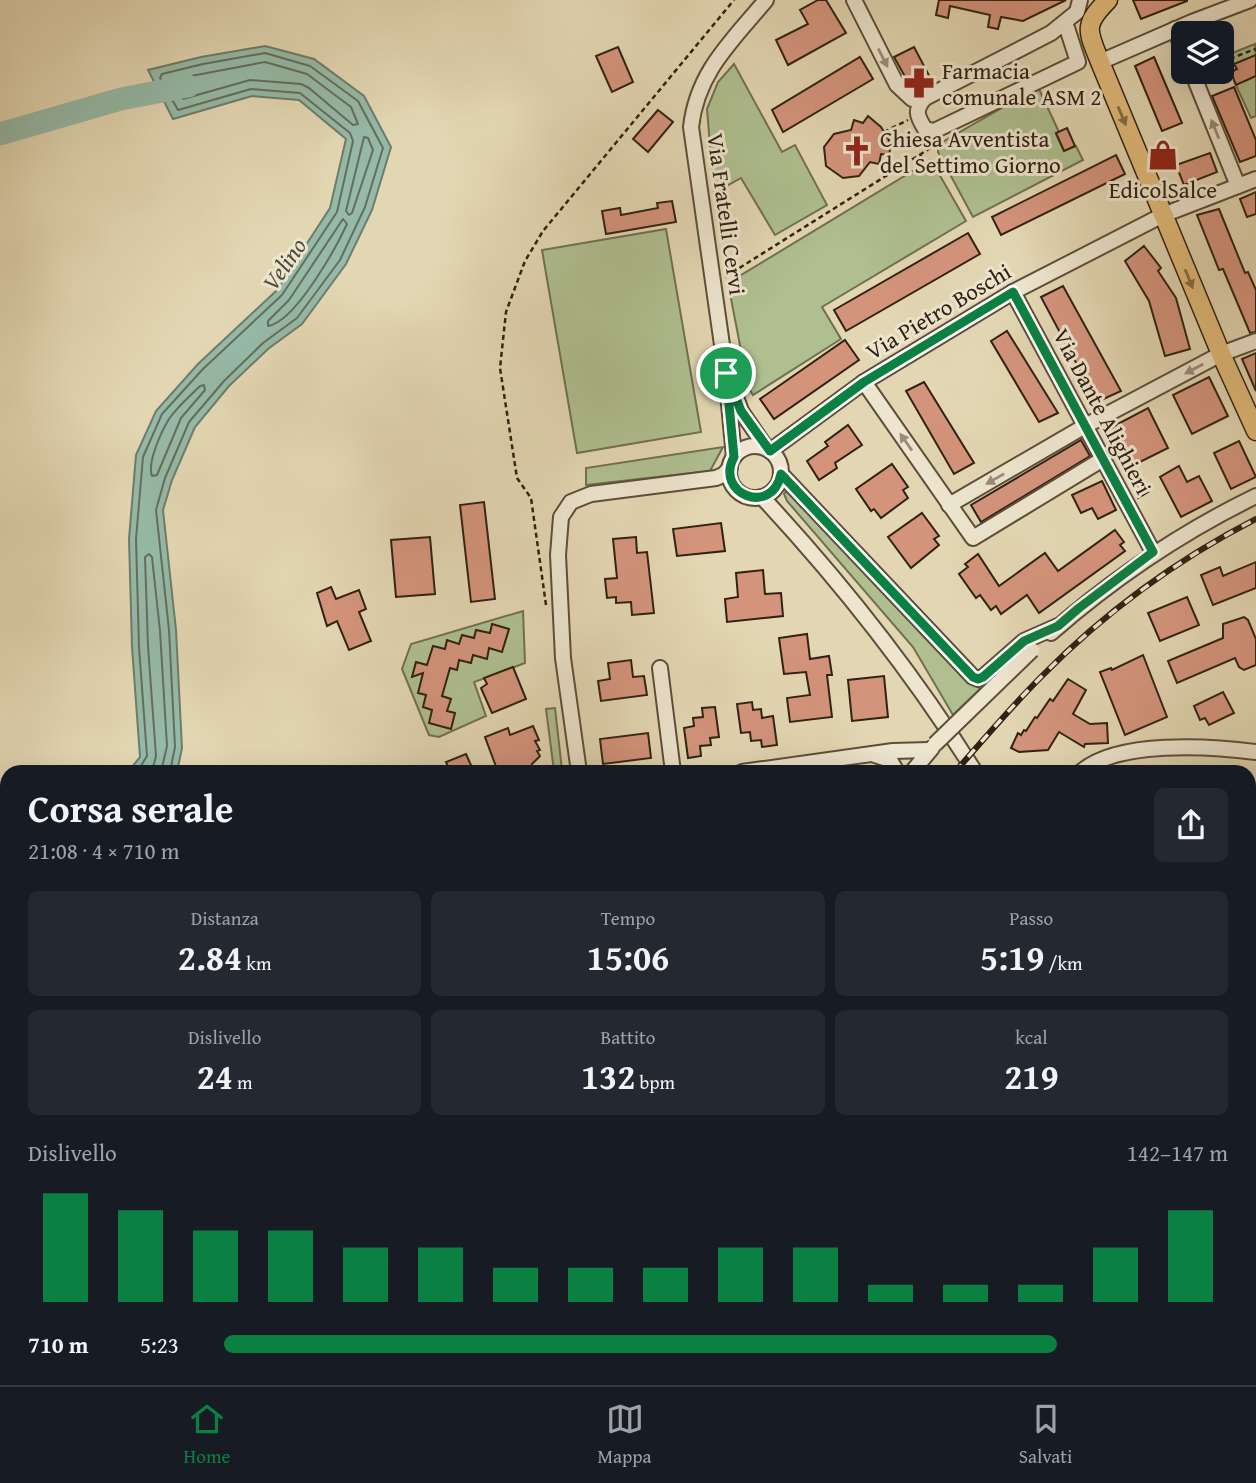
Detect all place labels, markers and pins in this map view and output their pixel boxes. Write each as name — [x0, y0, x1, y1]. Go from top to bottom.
place label: Farmacia comunale ASM 2 — [942, 54, 1101, 113]
pharmacy icon: Farmacia comunale ASM 2 — [902, 66, 936, 100]
place label: Chiesa Avventista del Settimo Giorno — [880, 122, 1061, 181]
church icon: Chiesa Avventista del Settimo Giorno — [840, 134, 874, 168]
shop icon: EdicolSalce — [1146, 138, 1180, 172]
place label: EdicolSalce — [1109, 173, 1217, 206]
pin — [696, 343, 756, 403]

